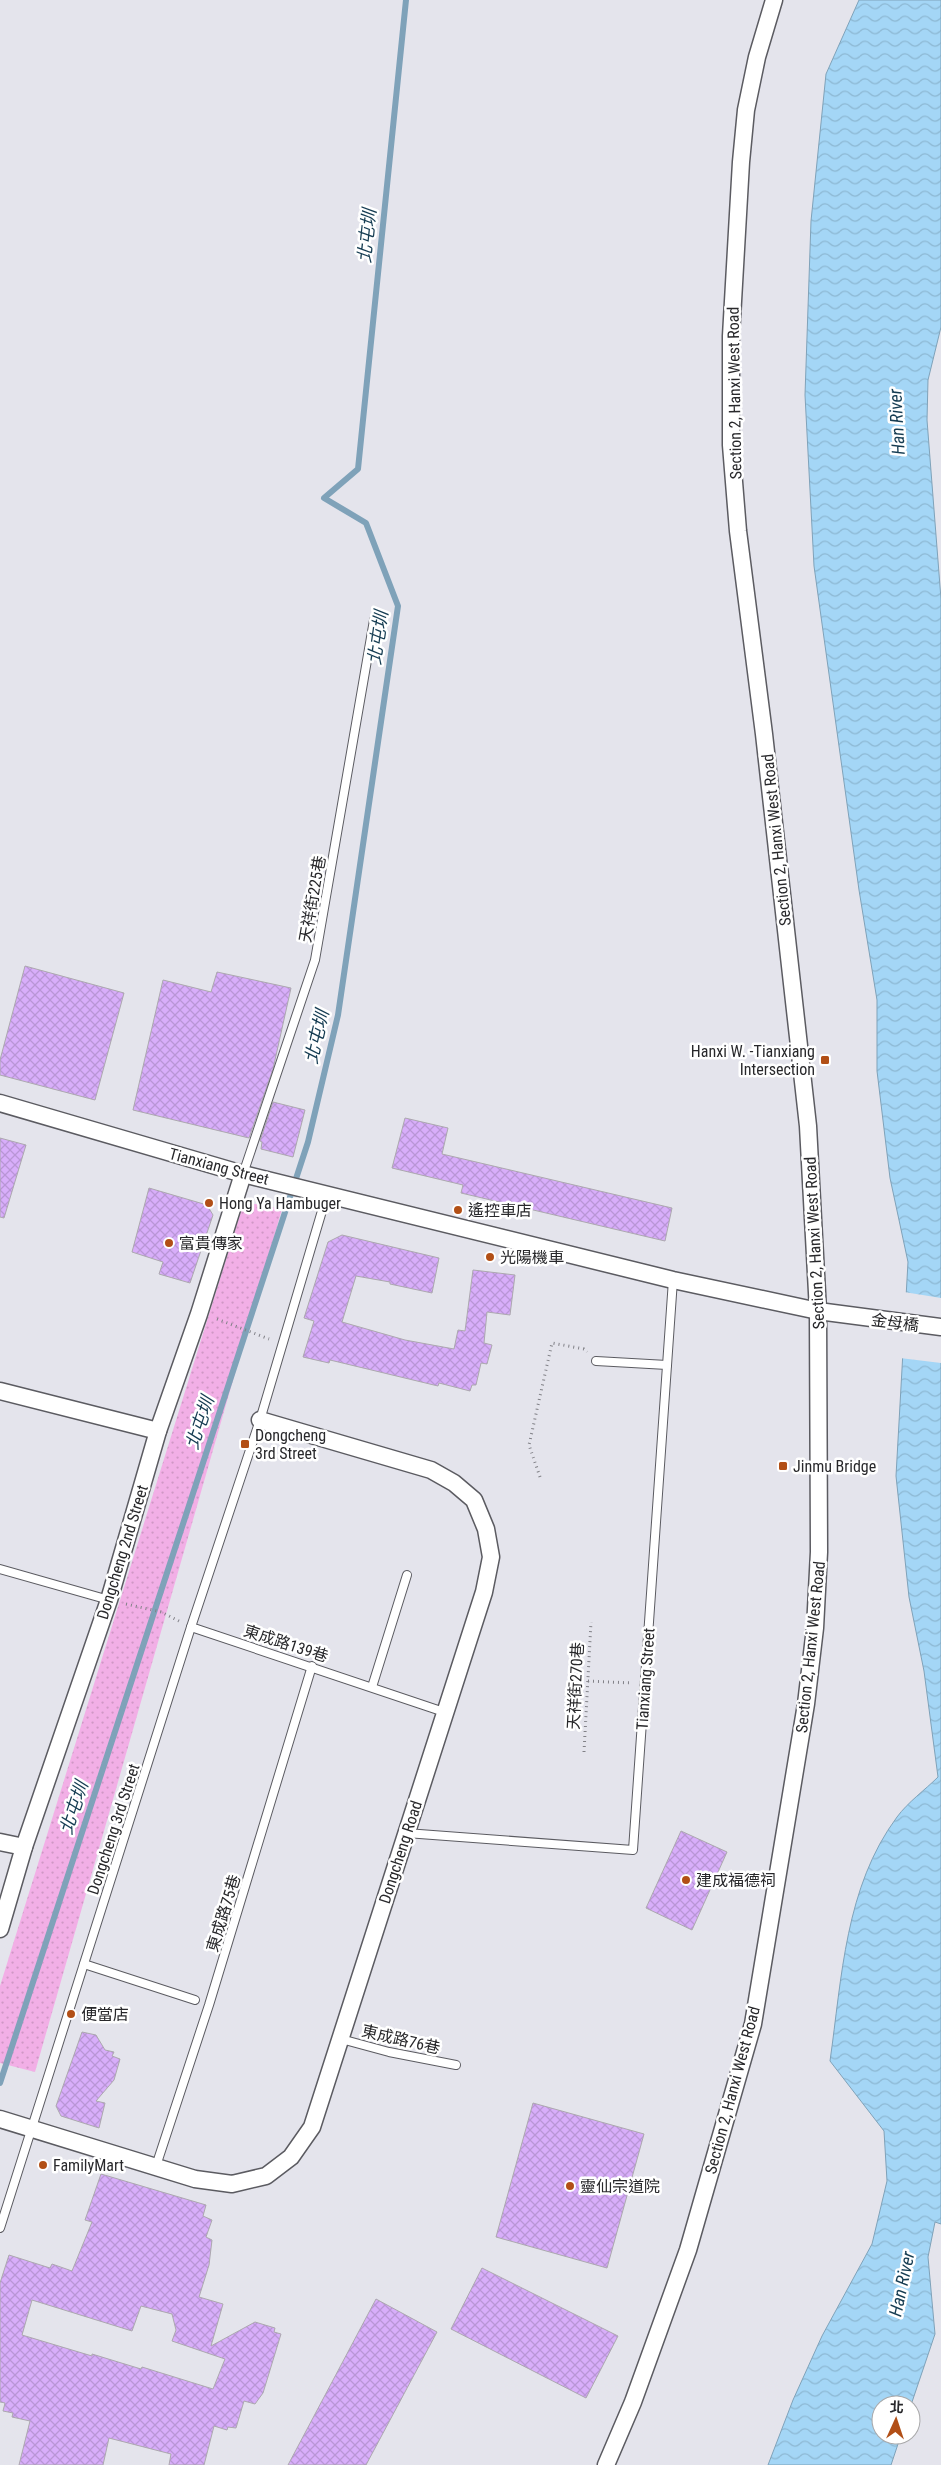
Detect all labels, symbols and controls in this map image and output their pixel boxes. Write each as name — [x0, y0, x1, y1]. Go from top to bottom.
water label: 北屯圳 — [353, 205, 380, 264]
street label: Section 2, Hanxi West Road — [723, 306, 746, 480]
water label: Han River — [884, 388, 909, 455]
water label: 北屯圳 — [363, 607, 392, 666]
street label: Section 2, Hanxi West Road — [758, 753, 795, 927]
street label: 天祥街225巷 — [296, 854, 329, 944]
water label: 北屯圳 — [300, 1005, 333, 1066]
place label: Hanxi W. -Tianxiang Intersection — [691, 1042, 815, 1079]
marker: Hanxi W. -Tianxiang Intersection — [819, 1054, 831, 1066]
street label: Tianxiang Street — [167, 1144, 271, 1189]
street label: Section 2, Hanxi West Road — [800, 1156, 829, 1330]
place label: Hong Ya Hambuger — [219, 1194, 341, 1213]
marker: Hong Ya Hambuger — [203, 1197, 215, 1209]
place label: 遙控車店 — [468, 1201, 532, 1220]
marker: 遙控車店 — [452, 1204, 464, 1216]
place label: 富貴傳家 — [179, 1234, 243, 1253]
marker: 富貴傳家 — [163, 1237, 175, 1249]
place label: 光陽機車 — [500, 1248, 564, 1267]
marker: 光陽機車 — [484, 1251, 496, 1263]
street label: 金母橋 — [870, 1310, 920, 1335]
water label: 北屯圳 — [181, 1391, 219, 1452]
place label: Dongcheng 3rd Street — [255, 1426, 326, 1463]
marker: Dongcheng 3rd Street — [239, 1438, 251, 1450]
place label: Jinmu Bridge — [793, 1457, 876, 1476]
marker: Jinmu Bridge — [777, 1460, 789, 1472]
street label: Dongcheng 2nd Street — [93, 1482, 152, 1622]
street label: Section 2, Hanxi West Road — [792, 1560, 829, 1734]
street label: 東成路139巷 — [241, 1621, 330, 1666]
street label: Tianxiang Street — [632, 1627, 659, 1731]
street label: 天祥街270巷 — [564, 1642, 587, 1730]
street label: Dongcheng 3rd Street — [83, 1761, 144, 1897]
water label: 北屯圳 — [55, 1776, 93, 1837]
street label: Dongcheng Road — [375, 1798, 426, 1906]
place label: 建成福德祠 — [696, 1871, 776, 1890]
street label: 東成路75巷 — [203, 1872, 244, 1954]
marker: 建成福德祠 — [680, 1874, 692, 1886]
street label: Section 2, Hanxi West Road — [701, 2004, 764, 2176]
place label: 便當店 — [81, 2005, 129, 2024]
marker: 便當店 — [65, 2008, 77, 2020]
street label: 東成路76巷 — [360, 2021, 442, 2058]
place label: FamilyMart — [53, 2156, 124, 2175]
marker: FamilyMart — [37, 2159, 49, 2171]
place label: 靈仙宗道院 — [580, 2177, 660, 2196]
marker: 靈仙宗道院 — [564, 2180, 576, 2192]
water label: Han River — [884, 2249, 919, 2318]
north arrow — [871, 2395, 921, 2445]
text: 北 — [889, 2399, 904, 2415]

